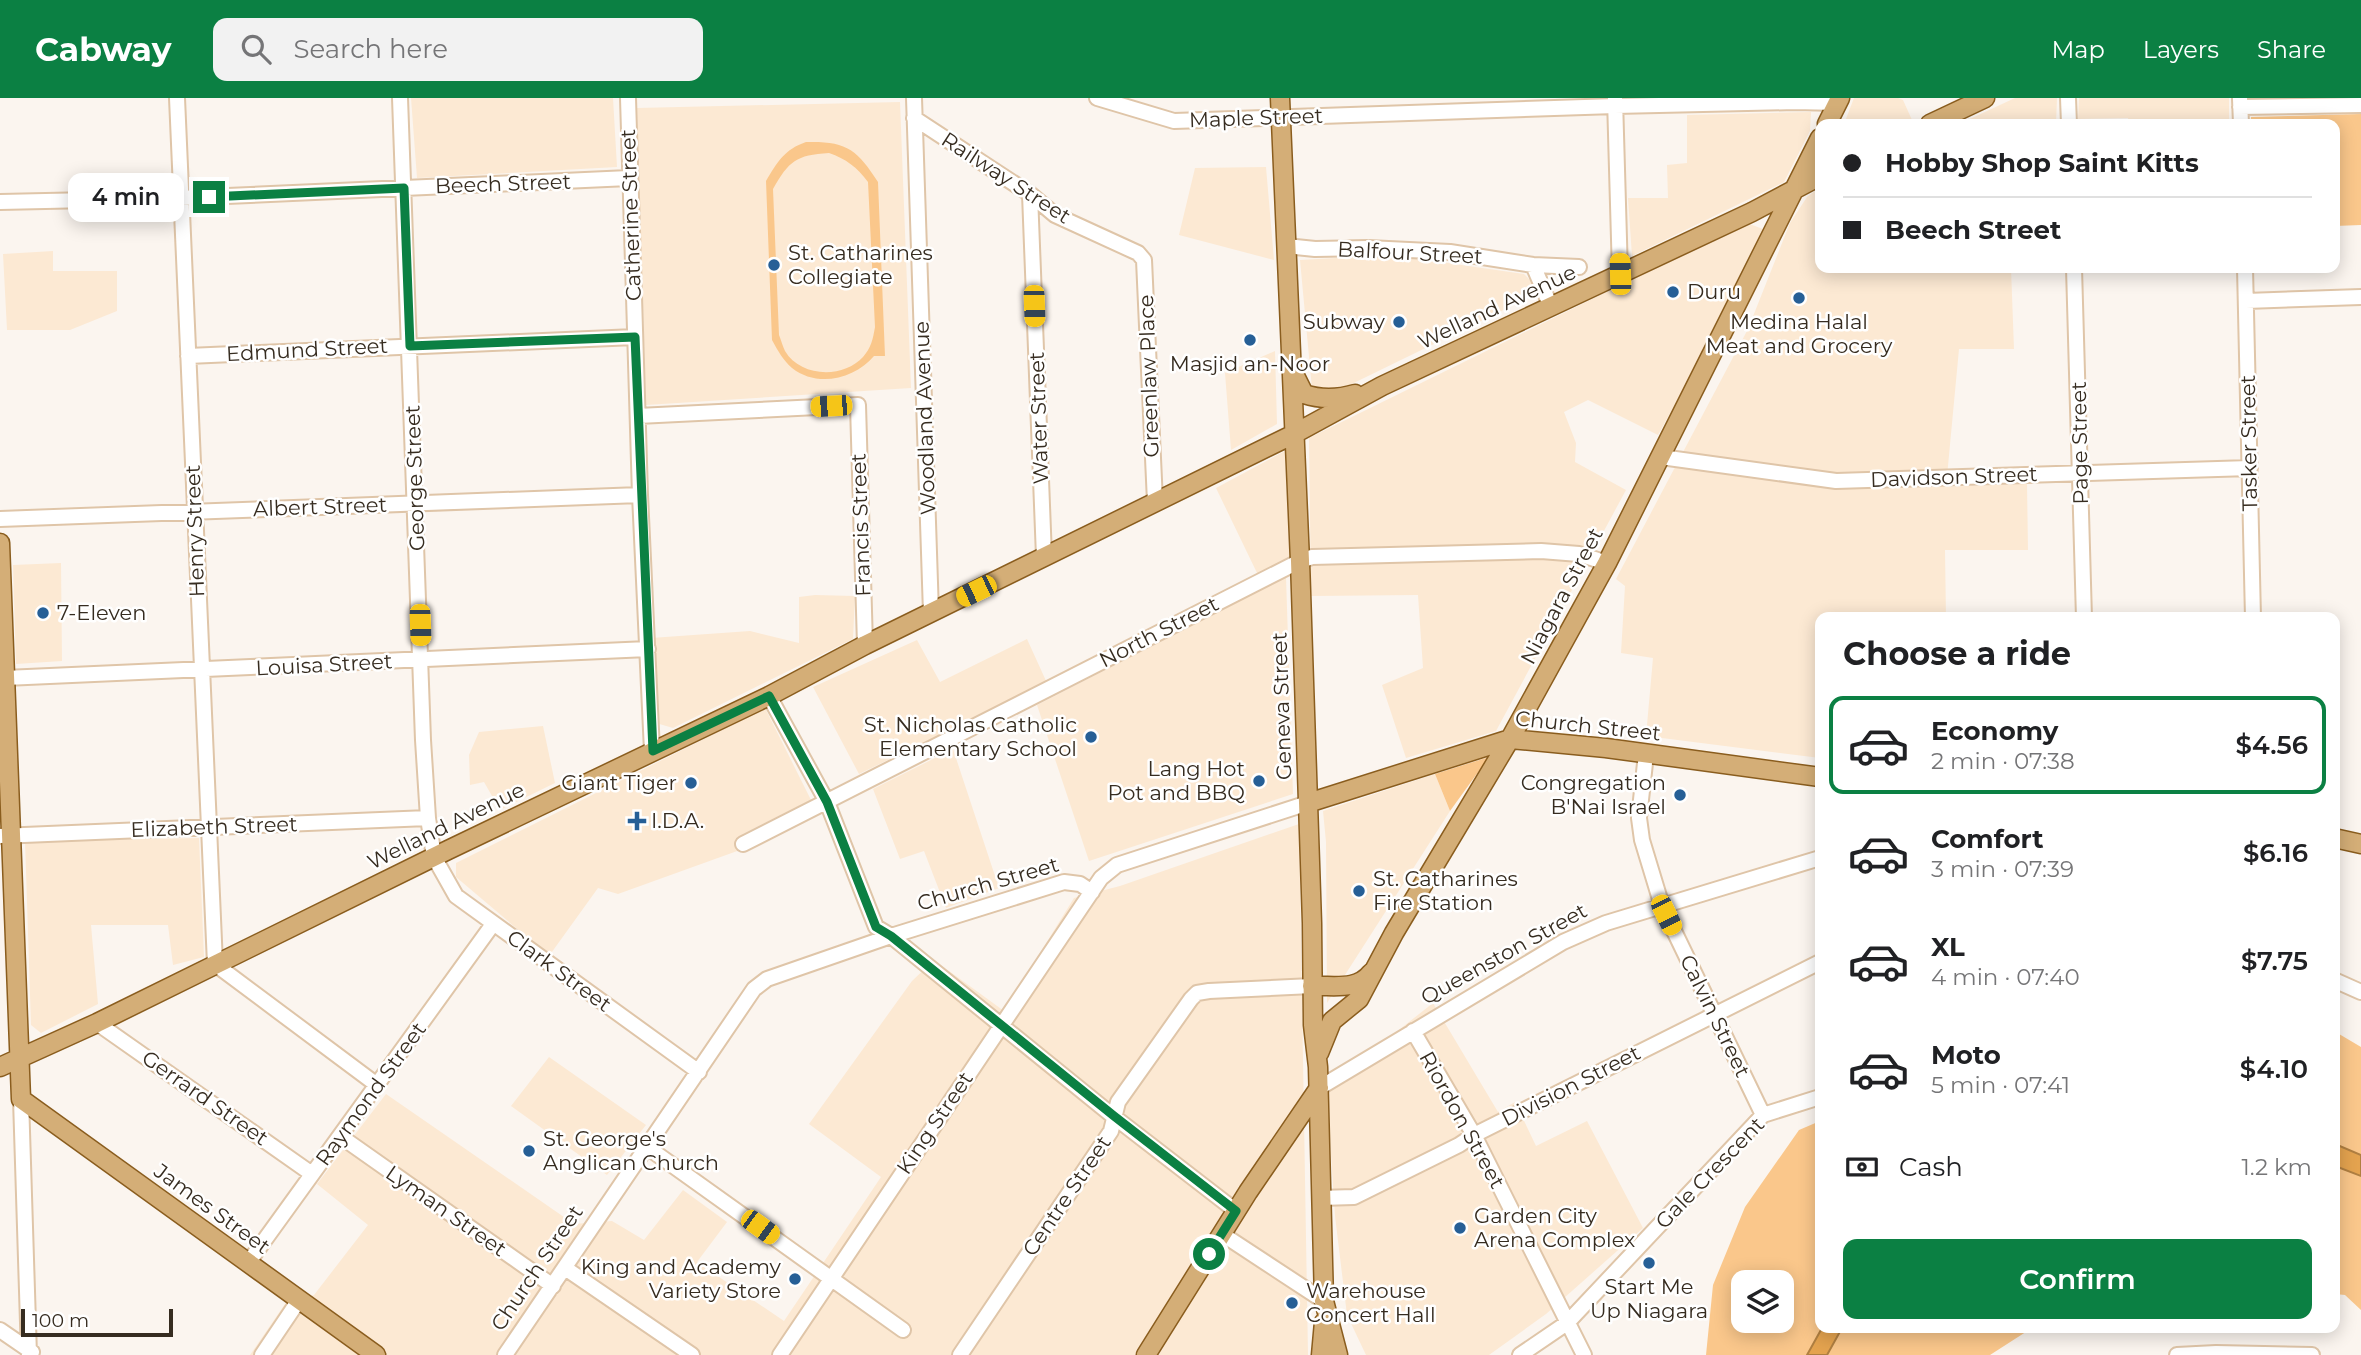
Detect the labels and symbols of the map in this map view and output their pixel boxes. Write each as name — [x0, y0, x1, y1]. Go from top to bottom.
street label: Maple Street — [1189, 103, 1323, 132]
street label: Railway Street — [937, 126, 1076, 229]
street label: Catherine Street — [615, 128, 646, 302]
street label: Beech Street — [435, 169, 571, 198]
callout: 4 min — [69, 172, 184, 222]
route end — [193, 181, 225, 213]
street label: Balfour Street — [1337, 236, 1483, 269]
place label: St. Catharines Collegiate — [788, 240, 933, 289]
car — [1609, 253, 1632, 295]
marker: St. Catharines Collegiate — [766, 257, 782, 273]
street label: Welland Avenue — [1414, 259, 1580, 354]
place label: Duru — [1687, 279, 1741, 304]
marker: Duru — [1665, 284, 1681, 300]
car — [1023, 285, 1046, 327]
marker: Medina Halal Meat and Grocery — [1791, 290, 1807, 306]
street label: Greenlaw Place — [1133, 294, 1164, 458]
place label: Subway — [1303, 309, 1386, 334]
place label: Medina Halal Meat and Grocery — [1706, 309, 1893, 358]
marker: Subway — [1391, 314, 1407, 330]
street label: Woodland Avenue — [909, 321, 940, 515]
marker: Masjid an-Noor — [1242, 332, 1258, 348]
street label: Edmund Street — [225, 333, 388, 366]
street label: Water Street — [1024, 351, 1053, 485]
place label: Masjid an-Noor — [1170, 351, 1330, 376]
street label: Tasker Street — [2235, 375, 2262, 511]
street label: Page Street — [2066, 381, 2093, 505]
car — [810, 394, 853, 418]
street label: George Street — [399, 404, 430, 552]
street label: Francis Street — [845, 453, 876, 597]
street label: Davidson Street — [1870, 461, 2038, 492]
street label: Henry Street — [180, 464, 209, 598]
street label: Albert Street — [253, 492, 387, 521]
street label: Niagara Street — [1515, 523, 1608, 668]
car — [953, 572, 1000, 610]
street label: North Street — [1095, 591, 1223, 672]
place label: 7-Eleven — [57, 600, 146, 625]
car — [409, 604, 432, 646]
marker: 7-Eleven — [35, 605, 51, 621]
street label: Geneva Street — [1266, 632, 1297, 780]
street label: Louisa Street — [255, 648, 393, 681]
street label: Church Street — [1514, 705, 1662, 746]
place label: St. Nicholas Catholic Elementary School — [864, 712, 1077, 761]
marker: St. Nicholas Catholic Elementary School — [1083, 729, 1099, 745]
place label: Lang Hot Pot and BBQ — [1107, 756, 1245, 805]
place label: Giant Tiger — [561, 770, 677, 795]
place label: Congregation B'Nai Israel — [1521, 770, 1666, 819]
marker: Lang Hot Pot and BBQ — [1251, 773, 1267, 789]
marker: Giant Tiger — [683, 775, 699, 791]
street label: Welland Avenue — [363, 777, 528, 874]
marker: Congregation B'Nai Israel — [1672, 787, 1688, 803]
place label: I.D.A. — [651, 808, 704, 833]
street label: Elizabeth Street — [130, 811, 298, 842]
marker: I.D.A. — [629, 813, 645, 829]
street label: Church Street — [914, 851, 1062, 916]
place label: St. Catharines Fire Station — [1373, 866, 1518, 915]
marker: St. Catharines Fire Station — [1351, 883, 1367, 899]
car — [1648, 892, 1685, 938]
street label: Queenston Street — [1416, 898, 1591, 1010]
street label: Clark Street — [502, 924, 616, 1017]
street label: Calvin Street — [1675, 951, 1756, 1081]
street label: Raymond Street — [310, 1017, 431, 1170]
street label: Division Street — [1497, 1040, 1644, 1131]
street label: Gerrard Street — [137, 1045, 273, 1150]
street label: Riordon Street — [1414, 1047, 1510, 1193]
street label: King Street — [891, 1067, 978, 1179]
street label: Gale Crescent — [1650, 1112, 1769, 1234]
place label: St. George's Anglican Church — [543, 1126, 719, 1175]
street label: Centre Street — [1017, 1131, 1116, 1261]
marker: St. George's Anglican Church — [521, 1143, 537, 1159]
street label: James Street — [149, 1158, 275, 1259]
street label: Lyman Street — [381, 1160, 511, 1261]
street label: Church Street — [485, 1200, 588, 1335]
place label: Garden City Arena Complex — [1474, 1203, 1635, 1252]
car — [737, 1206, 784, 1248]
marker: Garden City Arena Complex — [1452, 1220, 1468, 1236]
route start — [1193, 1238, 1225, 1270]
place label: King and Academy Variety Store — [581, 1254, 782, 1303]
marker: Start Me Up Niagara — [1641, 1255, 1657, 1271]
marker: King and Academy Variety Store — [787, 1271, 803, 1287]
place label: Start Me Up Niagara — [1590, 1274, 1708, 1323]
place label: Warehouse Concert Hall — [1306, 1278, 1436, 1327]
marker: Warehouse Concert Hall — [1284, 1295, 1300, 1311]
scale bar — [21, 1306, 173, 1338]

